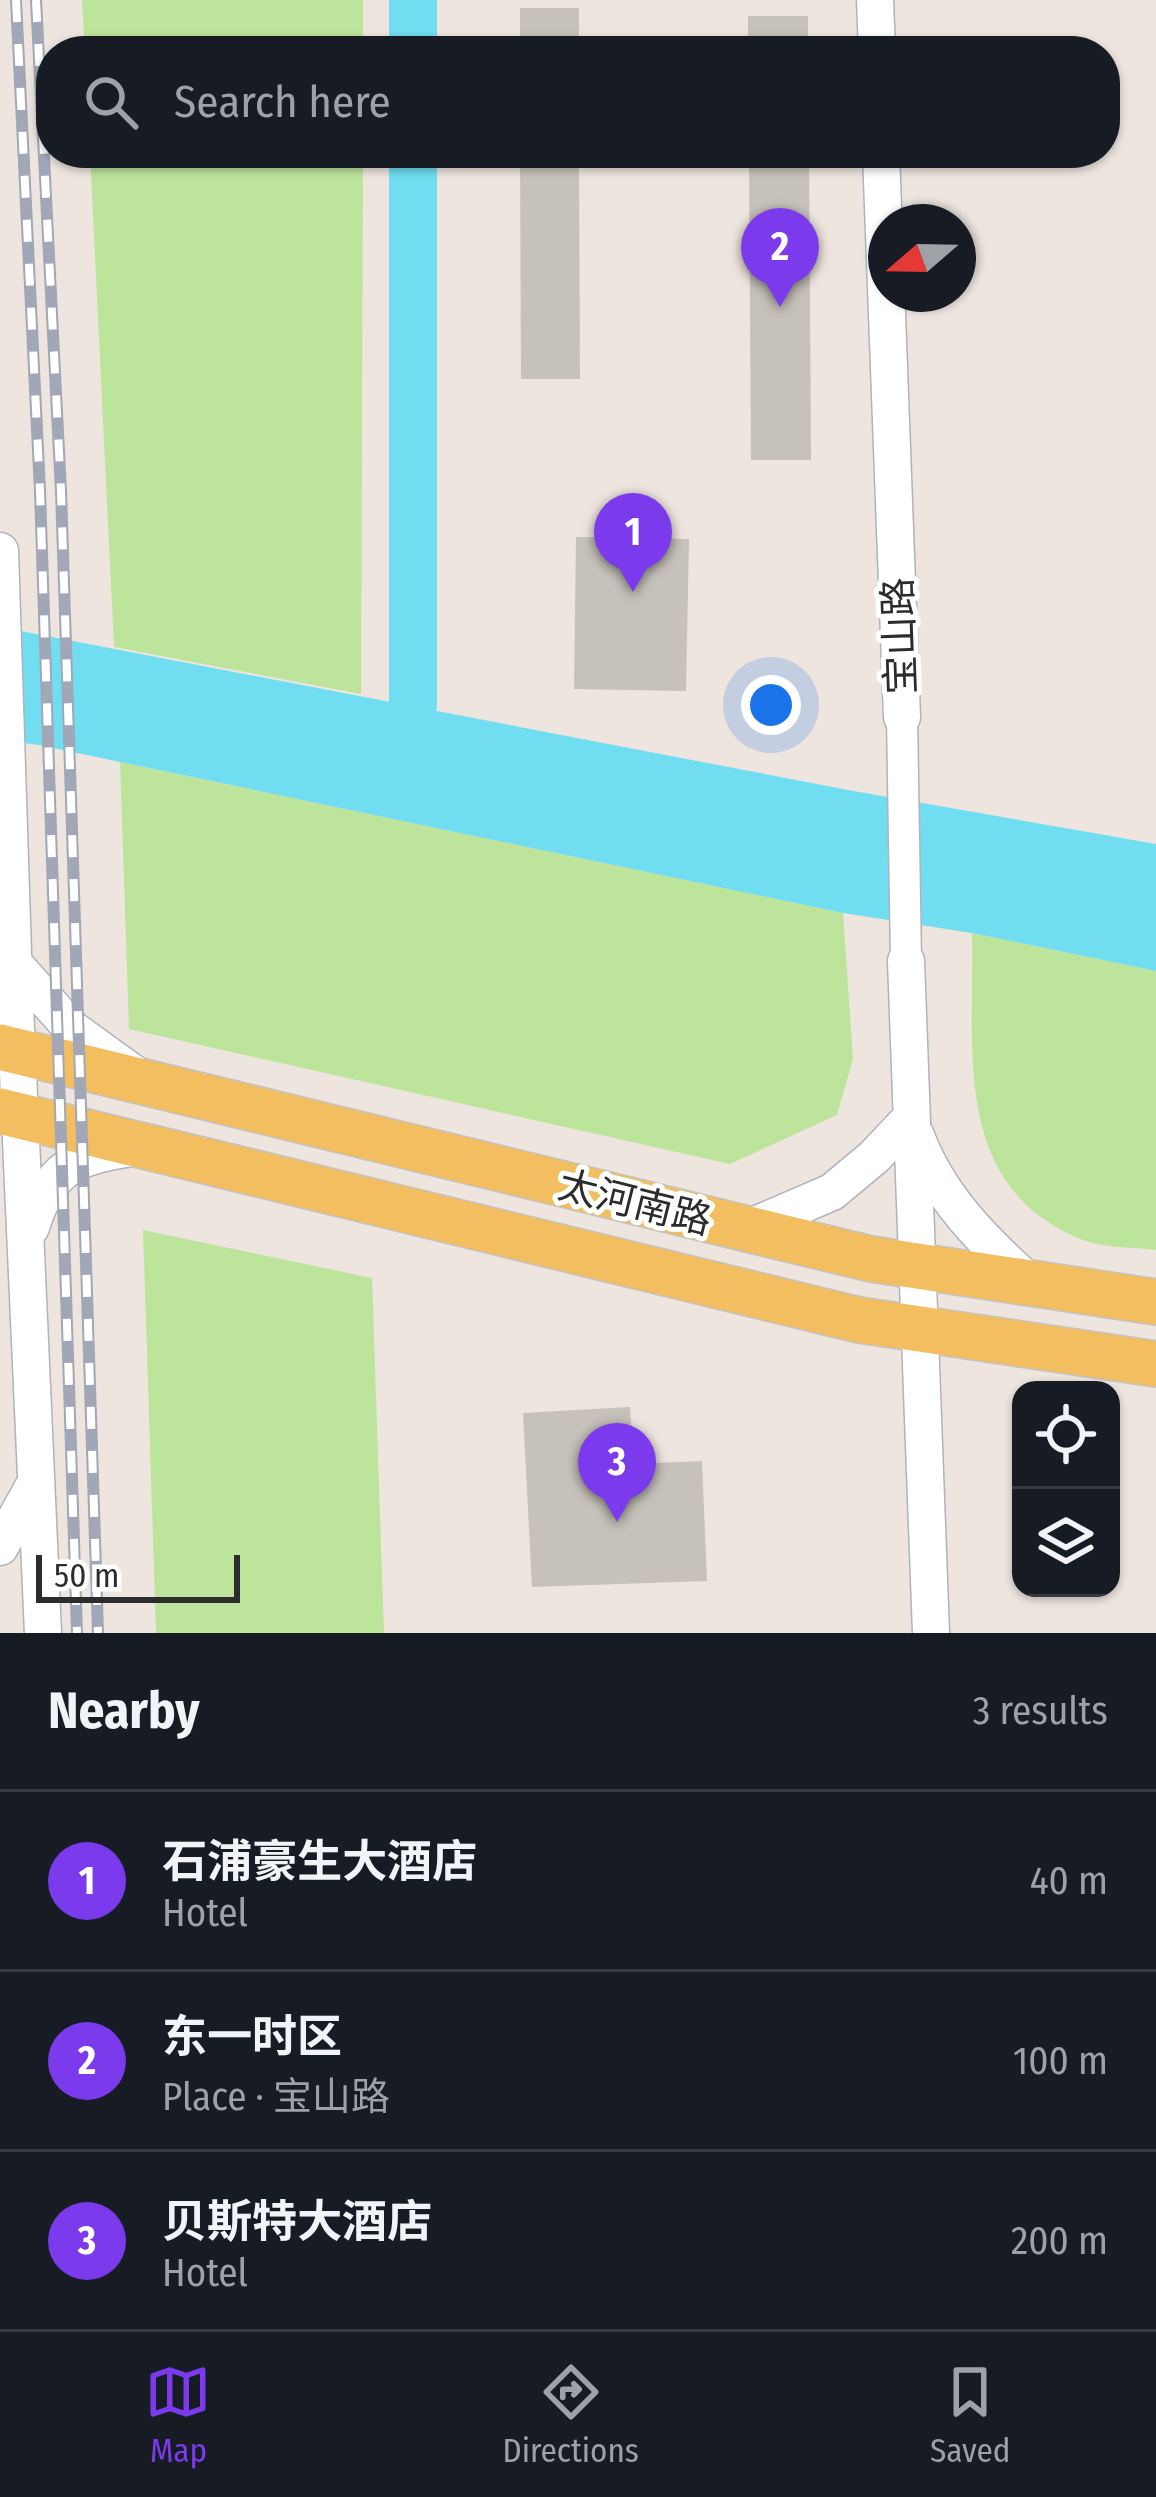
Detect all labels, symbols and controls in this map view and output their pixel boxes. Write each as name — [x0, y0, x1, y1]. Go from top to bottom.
search box — [36, 36, 1120, 168]
icon: search — [78, 69, 144, 135]
text: Search here — [174, 75, 391, 129]
north arrow — [868, 204, 976, 312]
pin: 2 — [741, 208, 819, 307]
pin: 1 — [594, 493, 672, 592]
street label: 宝山路 — [875, 577, 925, 695]
your location — [741, 675, 801, 735]
street label: 太河南路 — [554, 1162, 716, 1244]
map controls — [1012, 1381, 1120, 1597]
button: locate — [1012, 1381, 1120, 1489]
pin: 3 — [578, 1423, 656, 1522]
button: layers — [1012, 1489, 1120, 1597]
scale bar — [36, 1549, 240, 1602]
text: 50 m — [54, 1556, 119, 1596]
text: Nearby — [48, 1680, 200, 1742]
text: 3 results — [973, 1688, 1108, 1734]
text: 石浦豪生大酒店 — [162, 1835, 477, 1889]
text: 1 — [79, 1858, 95, 1904]
text: 40 m — [1030, 1858, 1108, 1904]
text: Hotel — [162, 1890, 248, 1936]
text: 东一时区 — [162, 2010, 342, 2064]
text: 2 — [78, 2038, 96, 2084]
text: 100 m — [1013, 2038, 1108, 2084]
text: Place · 宝山路 — [162, 2074, 390, 2120]
text: 贝斯特大酒店 — [162, 2195, 432, 2249]
text: 3 — [78, 2218, 96, 2264]
text: 200 m — [1011, 2218, 1108, 2264]
text: Hotel — [162, 2250, 248, 2296]
tab: Map — [145, 2359, 211, 2471]
tab: Directions — [502, 2359, 639, 2471]
tab: Saved — [930, 2359, 1010, 2471]

